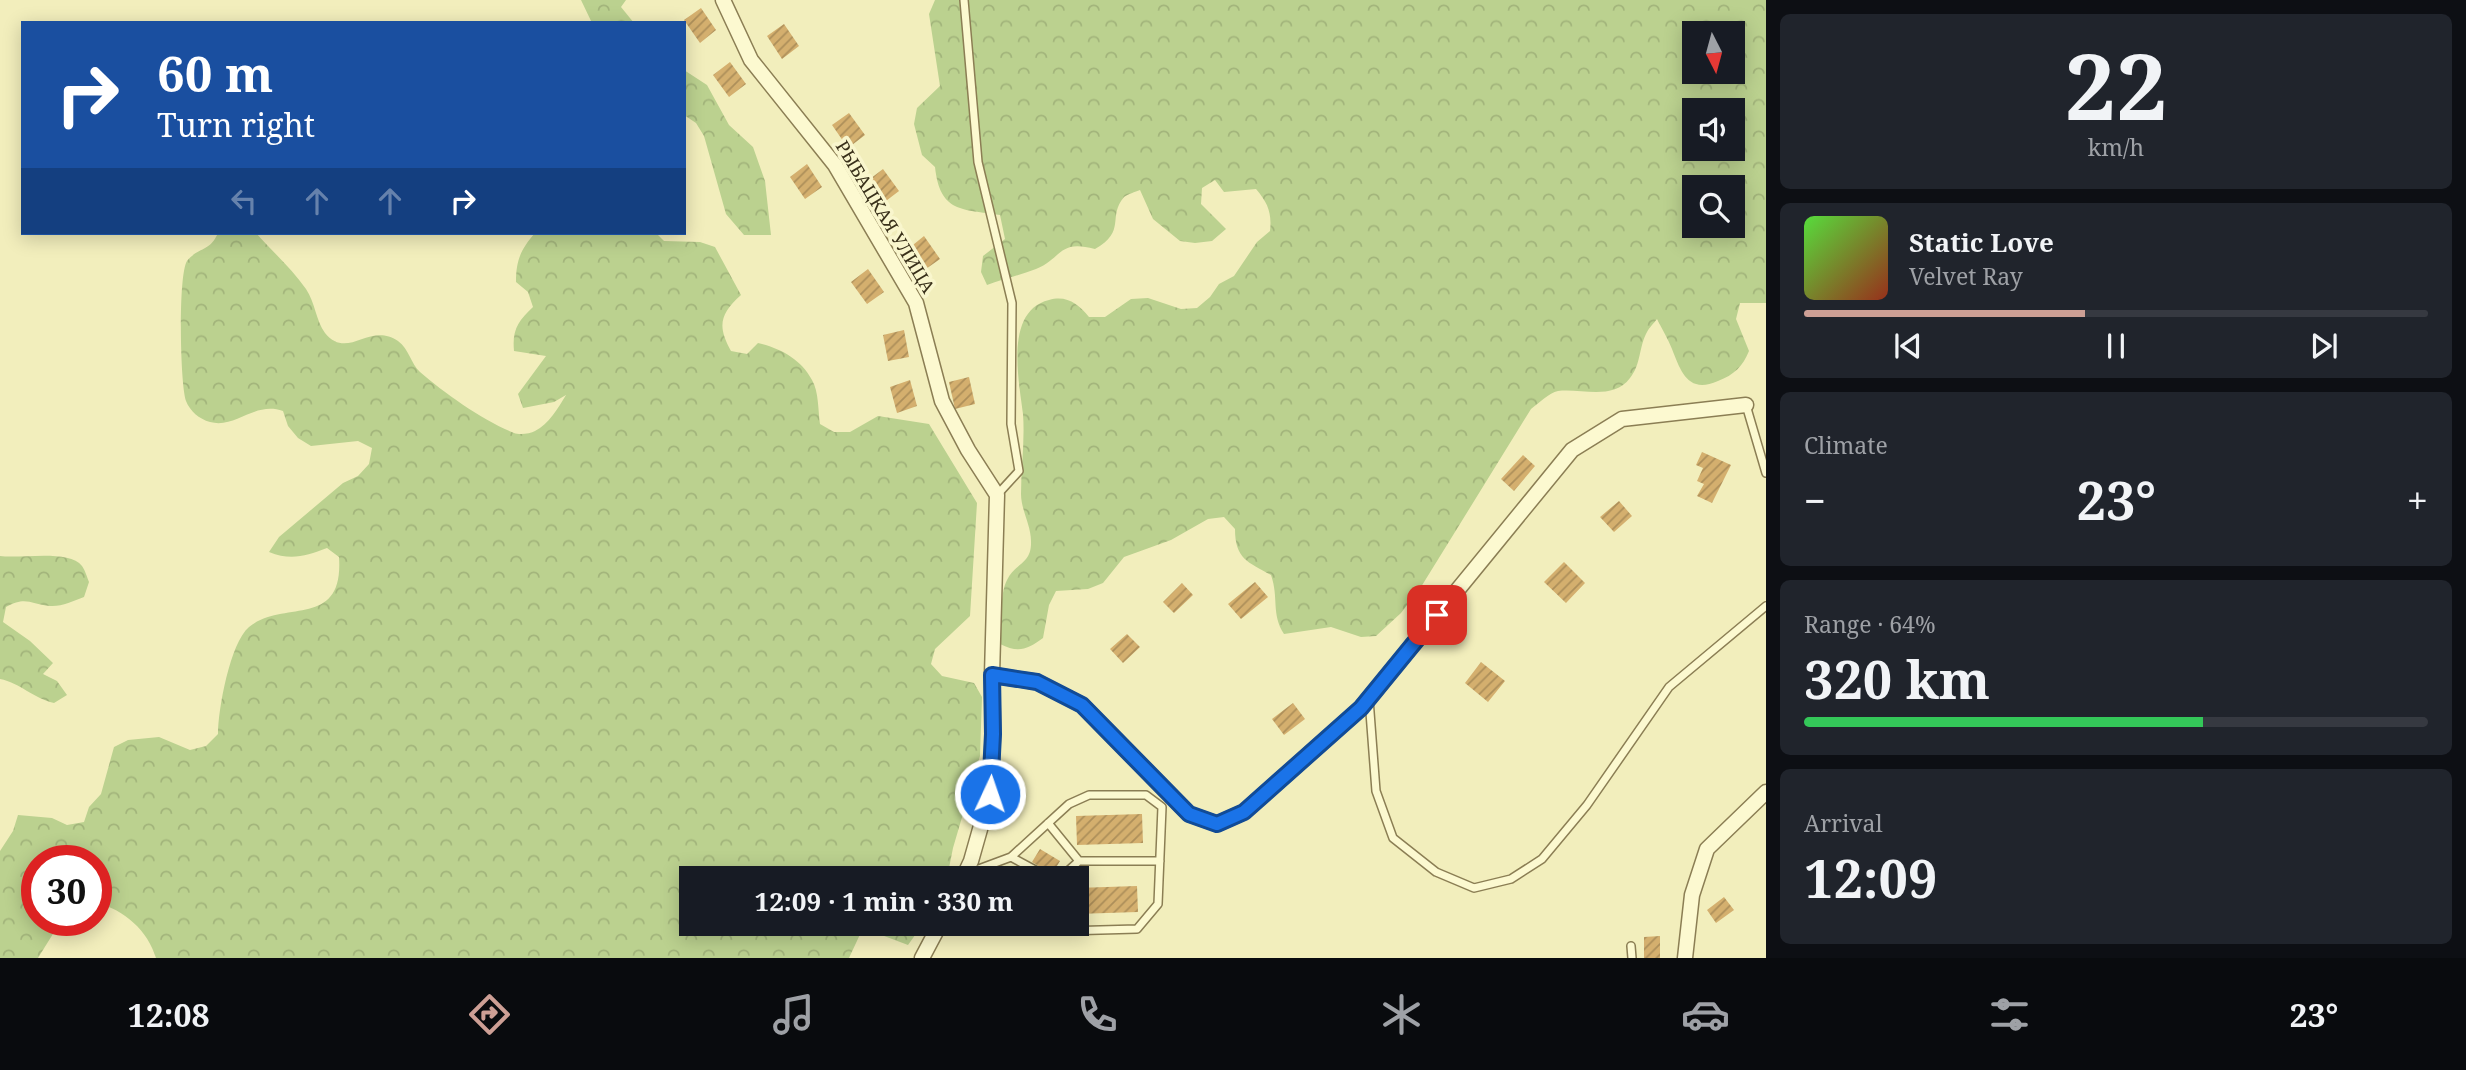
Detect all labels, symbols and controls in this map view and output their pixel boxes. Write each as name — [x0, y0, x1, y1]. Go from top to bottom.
north arrow — [1682, 21, 1745, 84]
map controls — [1682, 21, 1745, 238]
text: 22 — [2065, 23, 2167, 147]
text: 60 m — [157, 40, 273, 106]
icon: right — [42, 49, 133, 140]
button: sound — [1682, 98, 1745, 161]
text: Turn right — [157, 103, 315, 146]
text: km/h — [2088, 131, 2144, 163]
street label: РЫБАЦКАЯ УЛИЦА — [831, 136, 941, 297]
button: search — [1682, 175, 1745, 238]
icon: left — [225, 182, 263, 220]
icon: ahead — [298, 182, 336, 220]
icon: ahead — [371, 182, 409, 220]
icon: right — [444, 182, 482, 220]
text: Static Love — [1909, 224, 2054, 260]
text: Velvet Ray — [1909, 260, 2023, 292]
icon: previous — [1889, 327, 1927, 365]
icon: pause — [2097, 327, 2135, 365]
icon: next — [2305, 327, 2343, 365]
text: Climate — [1804, 429, 1888, 461]
text: 23° — [2077, 464, 2156, 535]
text: − — [1804, 474, 1826, 526]
text: + — [2407, 474, 2428, 526]
pin — [1407, 585, 1467, 645]
icon: arrive — [1418, 596, 1456, 634]
text: Range · 64% — [1804, 608, 1936, 640]
text: 320 km — [1804, 643, 1990, 714]
position arrow — [953, 757, 1027, 831]
text: Arrival — [1804, 807, 1883, 839]
text: 12:09 — [1804, 842, 1937, 913]
speed limit sign: 30 — [21, 845, 112, 936]
text: 12:09 · 1 min · 330 m — [754, 883, 1014, 919]
icon: directions — [465, 990, 514, 1039]
icon: music — [769, 990, 818, 1039]
icon: phone — [1073, 990, 1122, 1039]
icon: climate — [1377, 990, 1426, 1039]
icon: car — [1681, 990, 1730, 1039]
icon: filters — [1985, 990, 2034, 1039]
text: 12:08 — [128, 993, 210, 1036]
text: 23° — [2289, 993, 2338, 1036]

